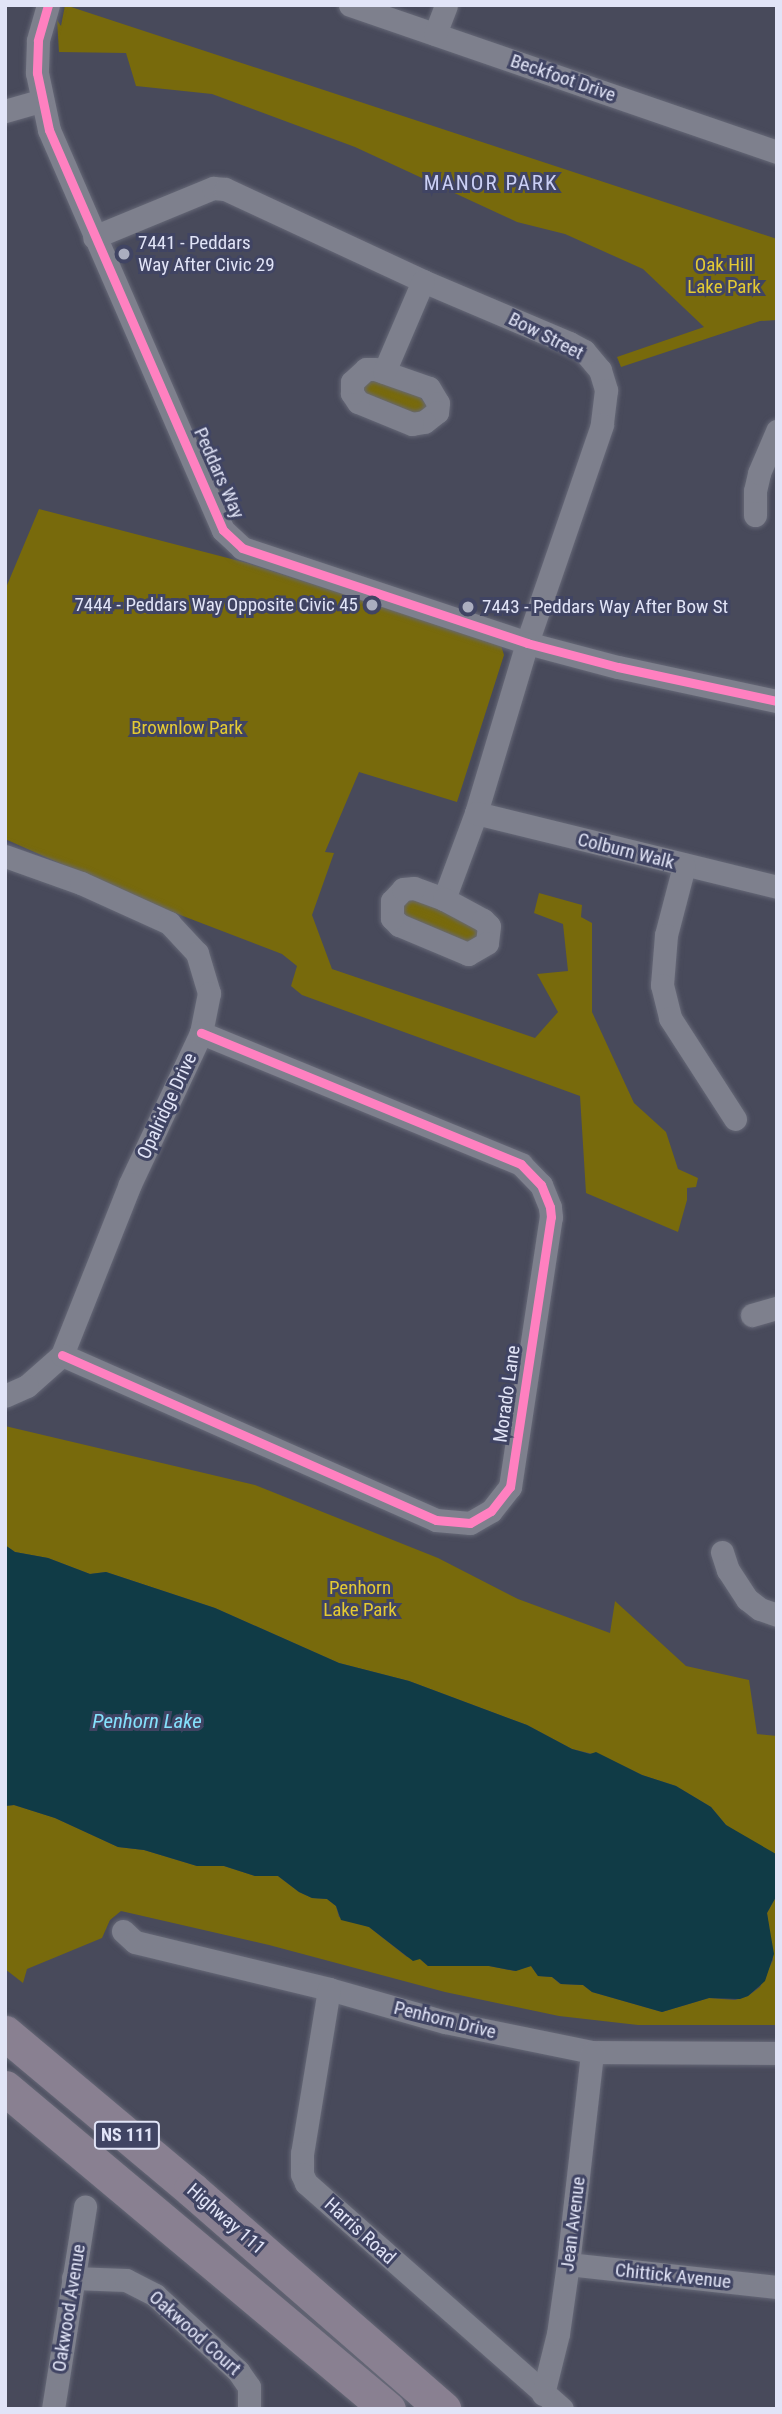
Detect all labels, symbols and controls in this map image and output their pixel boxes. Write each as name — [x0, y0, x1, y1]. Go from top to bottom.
street label: Beckfoot Drive — [507, 49, 619, 107]
district label: MANOR PARK — [425, 170, 557, 196]
place label: 7441 - Peddars Way After Civic 29 — [138, 232, 275, 276]
marker: 7441 - Peddars Way After Civic 29 — [116, 246, 132, 262]
park label: Oak Hill Lake Park — [687, 254, 761, 298]
street label: Bow Street — [505, 307, 587, 365]
street label: Peddars Way — [189, 424, 249, 522]
place label: 7444 - Peddars Way Opposite Civic 45 — [74, 594, 358, 616]
place label: 7443 - Peddars Way After Bow St — [482, 596, 728, 618]
marker: 7444 - Peddars Way Opposite Civic 45 — [364, 597, 380, 613]
marker: 7443 - Peddars Way After Bow St — [460, 599, 476, 615]
park label: Brownlow Park — [131, 717, 243, 739]
street label: Colburn Walk — [575, 828, 677, 874]
street label: Opalridge Drive — [133, 1049, 201, 1163]
street label: Morado Lane — [489, 1344, 525, 1444]
park label: Penhorn Lake Park — [323, 1577, 397, 1621]
water label: Penhorn Lake — [92, 1708, 202, 1734]
street label: Penhorn Drive — [392, 1996, 498, 2044]
road number: NS 111 — [94, 2120, 160, 2150]
street label: Jean Avenue — [556, 2175, 590, 2273]
street label: Highway 111 — [182, 2179, 270, 2259]
street label: Harris Road — [320, 2193, 400, 2269]
street label: Oakwood Avenue — [48, 2243, 90, 2373]
street label: Chittick Avenue — [614, 2259, 732, 2293]
street label: Oakwood Court — [144, 2286, 246, 2380]

